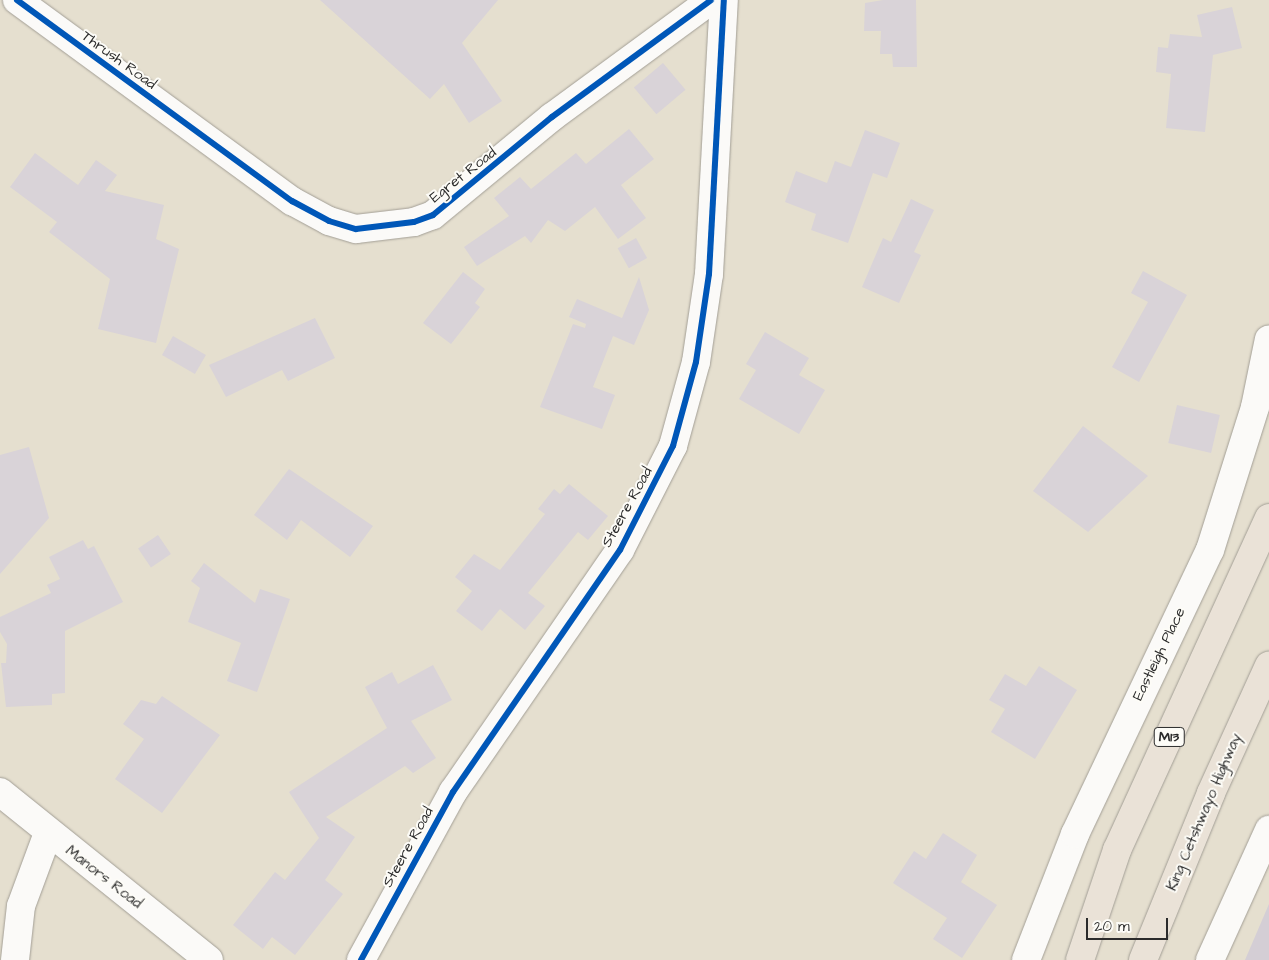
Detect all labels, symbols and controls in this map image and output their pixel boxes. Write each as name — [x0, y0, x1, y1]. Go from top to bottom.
street label: Thrush Road — [78, 27, 160, 93]
street label: Egret Road — [426, 143, 500, 207]
street label: Steere Road — [598, 464, 656, 550]
street label: Eastleigh Place — [1129, 605, 1189, 703]
road number: M13 — [1153, 726, 1185, 749]
street label: King Cetshwayo Highway — [1163, 731, 1245, 893]
street label: Steere Road — [379, 804, 437, 890]
street label: Manors Road — [62, 842, 146, 912]
scale bar — [1089, 908, 1172, 940]
text: 20 m — [1094, 916, 1130, 937]

